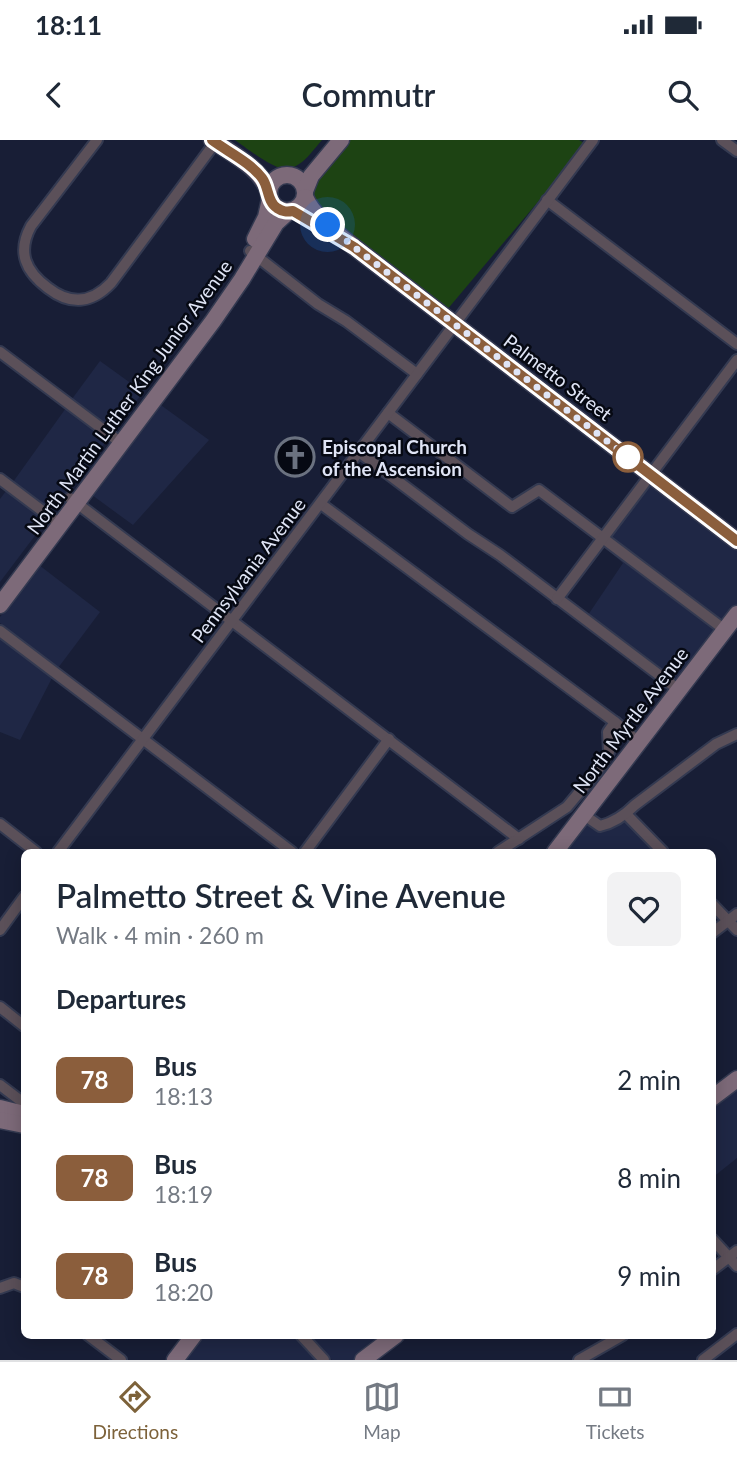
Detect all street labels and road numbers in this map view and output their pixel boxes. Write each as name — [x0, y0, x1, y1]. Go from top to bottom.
street label: North Martin Luther King Junior Avenue — [22, 255, 236, 539]
street label: Palmetto Street — [499, 329, 617, 425]
street label: Pennsylvania Avenue — [186, 493, 310, 647]
street label: North Myrtle Avenue — [568, 642, 692, 798]

